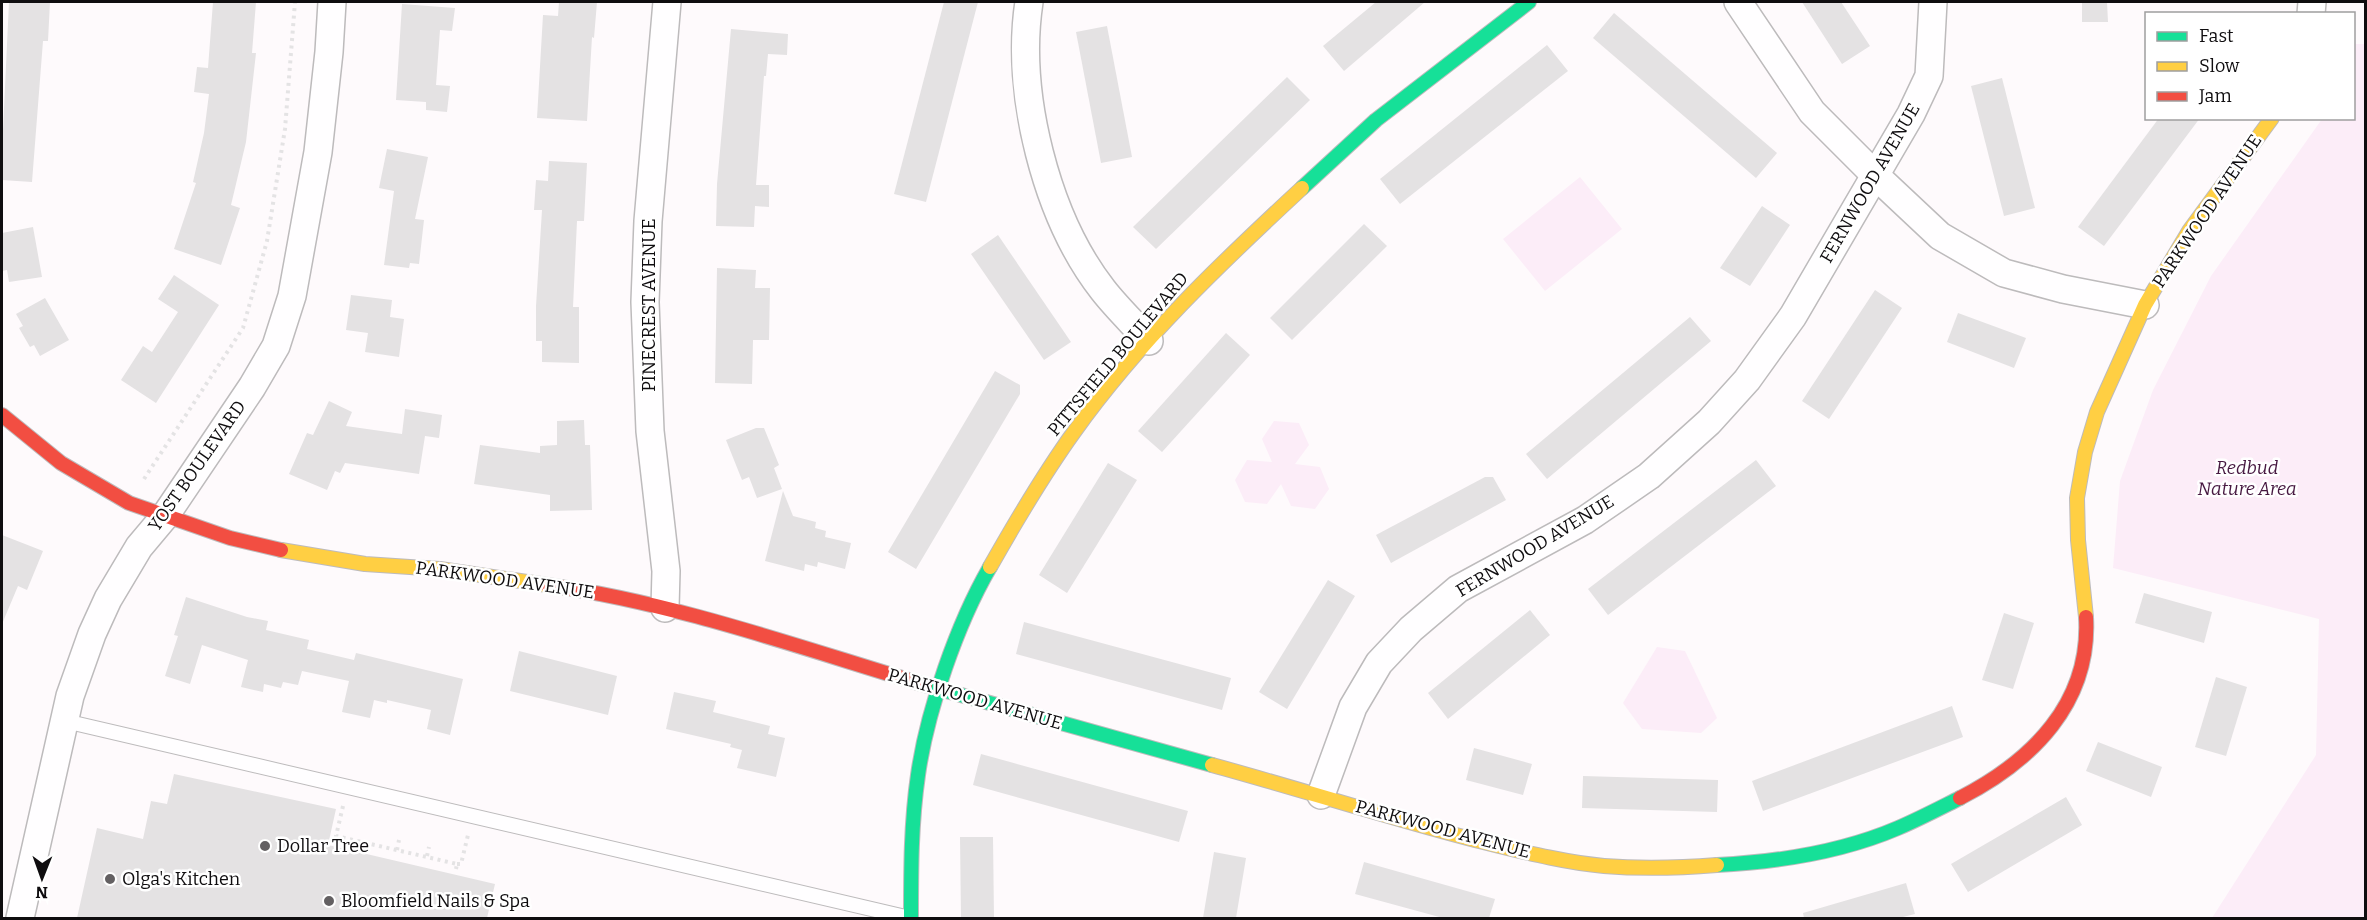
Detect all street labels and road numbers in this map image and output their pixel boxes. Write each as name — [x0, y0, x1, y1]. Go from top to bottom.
street label: FERNWOOD AVENUE — [1815, 99, 1925, 267]
street label: PARKWOOD AVENUE — [2148, 130, 2266, 292]
street label: PINECREST AVENUE — [638, 218, 660, 392]
street label: PITTSFIELD BOULEVARD — [1043, 268, 1193, 440]
street label: YOST BOULEVARD — [144, 396, 250, 536]
street label: FERNWOOD AVENUE — [1452, 490, 1618, 602]
street label: PARKWOOD AVENUE — [414, 557, 596, 603]
street label: PARKWOOD AVENUE — [885, 664, 1065, 734]
street label: PARKWOOD AVENUE — [1353, 795, 1533, 863]

